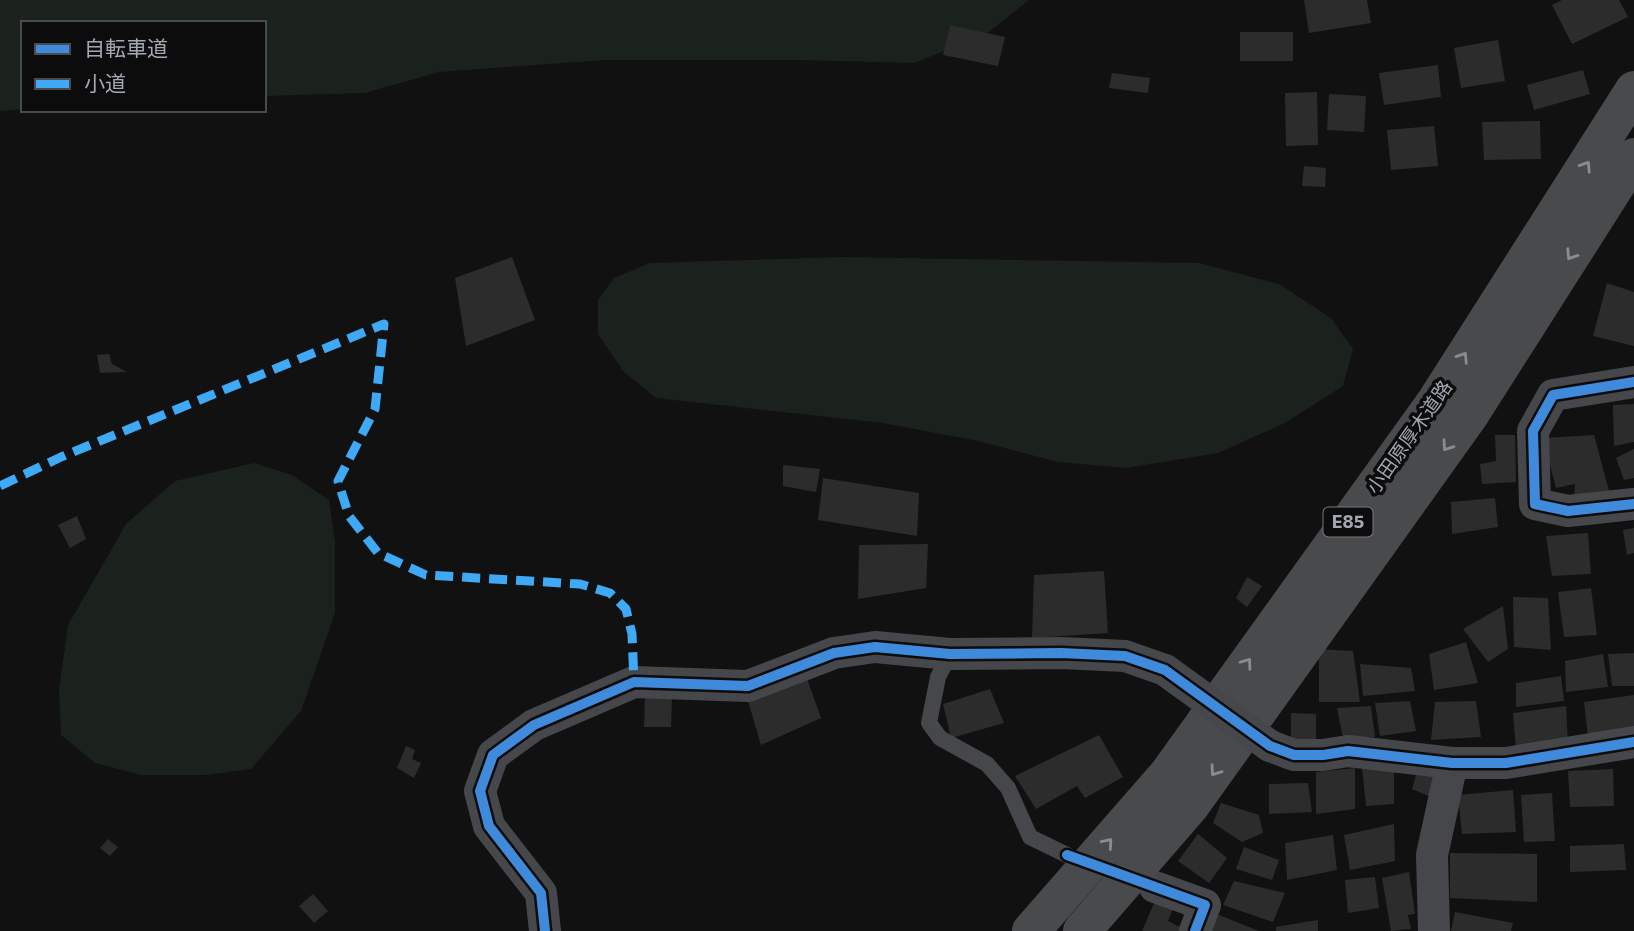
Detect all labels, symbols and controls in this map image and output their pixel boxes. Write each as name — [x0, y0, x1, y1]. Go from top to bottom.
legend — [21, 21, 266, 112]
text: 自転車道 — [84, 35, 168, 60]
text: 小道 — [84, 70, 126, 95]
one-way arrow — [1577, 160, 1590, 173]
one-way arrow — [1566, 248, 1579, 261]
one-way arrow — [1455, 352, 1468, 365]
street label: 小田原厚木道路 — [1361, 376, 1456, 498]
one-way arrow — [1443, 438, 1455, 451]
road number: E85 — [1324, 508, 1372, 536]
one-way arrow — [1239, 658, 1251, 671]
one-way arrow — [1211, 763, 1223, 776]
one-way arrow — [1100, 838, 1112, 851]

